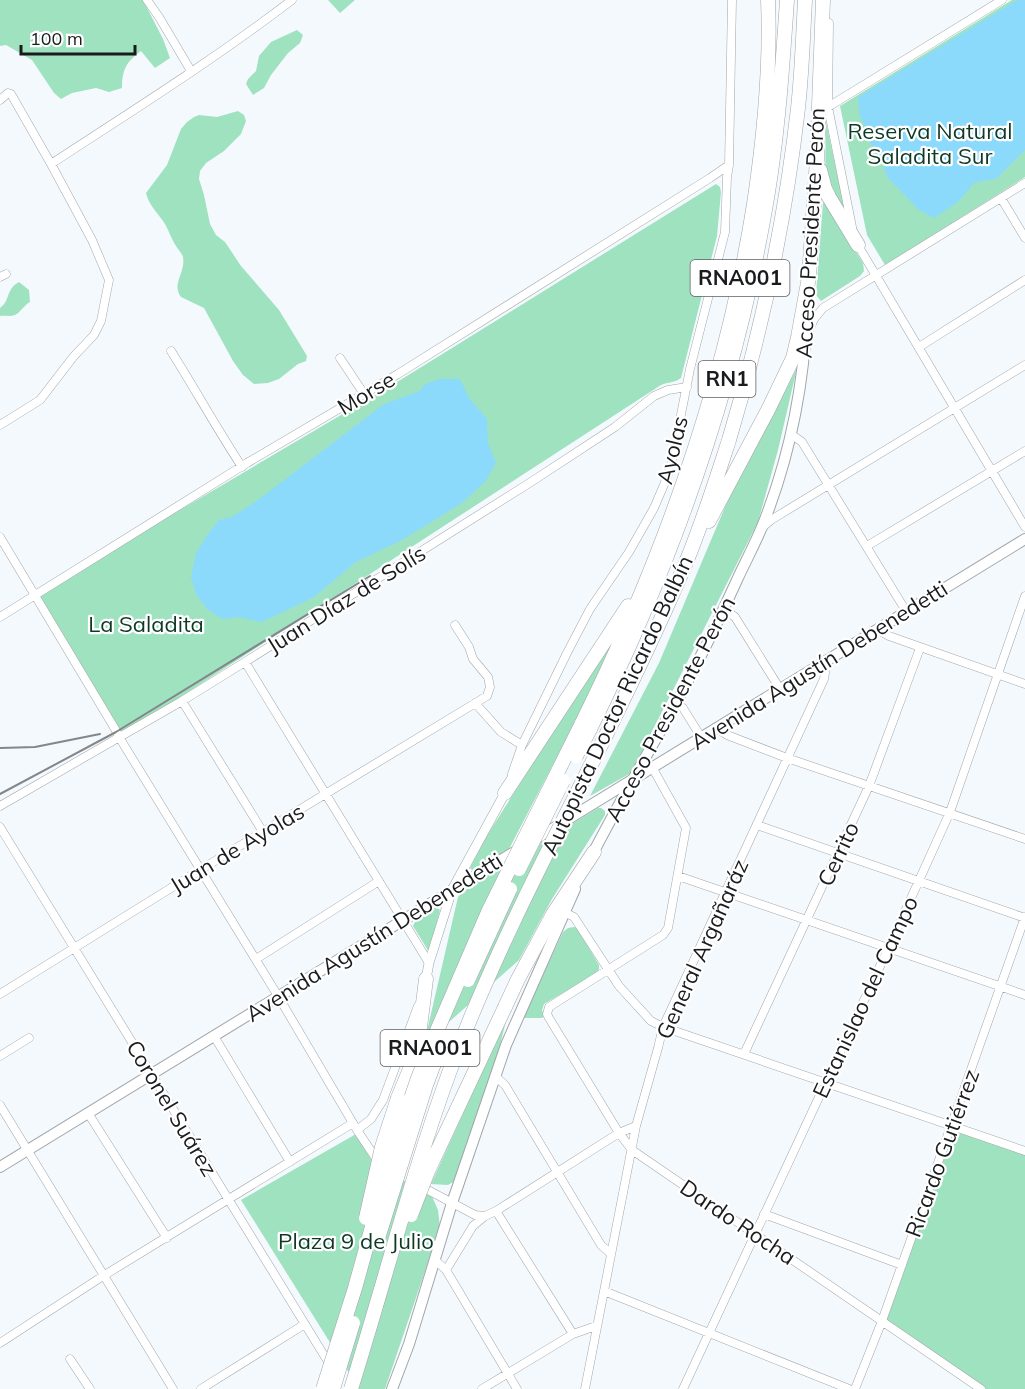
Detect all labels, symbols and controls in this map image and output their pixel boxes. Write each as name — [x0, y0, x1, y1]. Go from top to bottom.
scale bar — [21, 18, 135, 56]
text: 100 m — [30, 27, 83, 50]
street label: Acceso Presidente Perón — [789, 107, 831, 359]
park label: Reserva Natural Saladita Sur — [847, 117, 1013, 170]
road number: RNA001 — [690, 260, 789, 296]
road number: RN1 — [698, 361, 756, 397]
street label: Morse — [332, 365, 400, 421]
street label: Ayolas — [650, 413, 694, 487]
street label: Juan Díaz de Solís — [261, 539, 431, 659]
street label: Autopista Doctor Ricardo Balbín — [535, 551, 699, 859]
street label: Avenida Agustín Debenedetti — [685, 574, 953, 756]
street label: Acceso Presidente Perón — [599, 592, 741, 826]
park label: La Saladita — [88, 610, 204, 638]
street label: Juan de Ayolas — [165, 797, 309, 899]
street label: Cerrito — [811, 817, 865, 891]
street label: Avenida Agustín Debenedetti — [240, 846, 508, 1028]
street label: General Argañaráz — [650, 855, 754, 1043]
street label: Estanislao del Campo — [806, 892, 924, 1102]
road number: RNA001 — [380, 1030, 480, 1066]
street label: Coronel Suárez — [120, 1035, 224, 1181]
street label: Ricardo Gutiérrez — [899, 1065, 985, 1241]
street label: Dardo Rocha — [675, 1173, 801, 1271]
park label: Plaza 9 de Julio — [278, 1227, 434, 1255]

